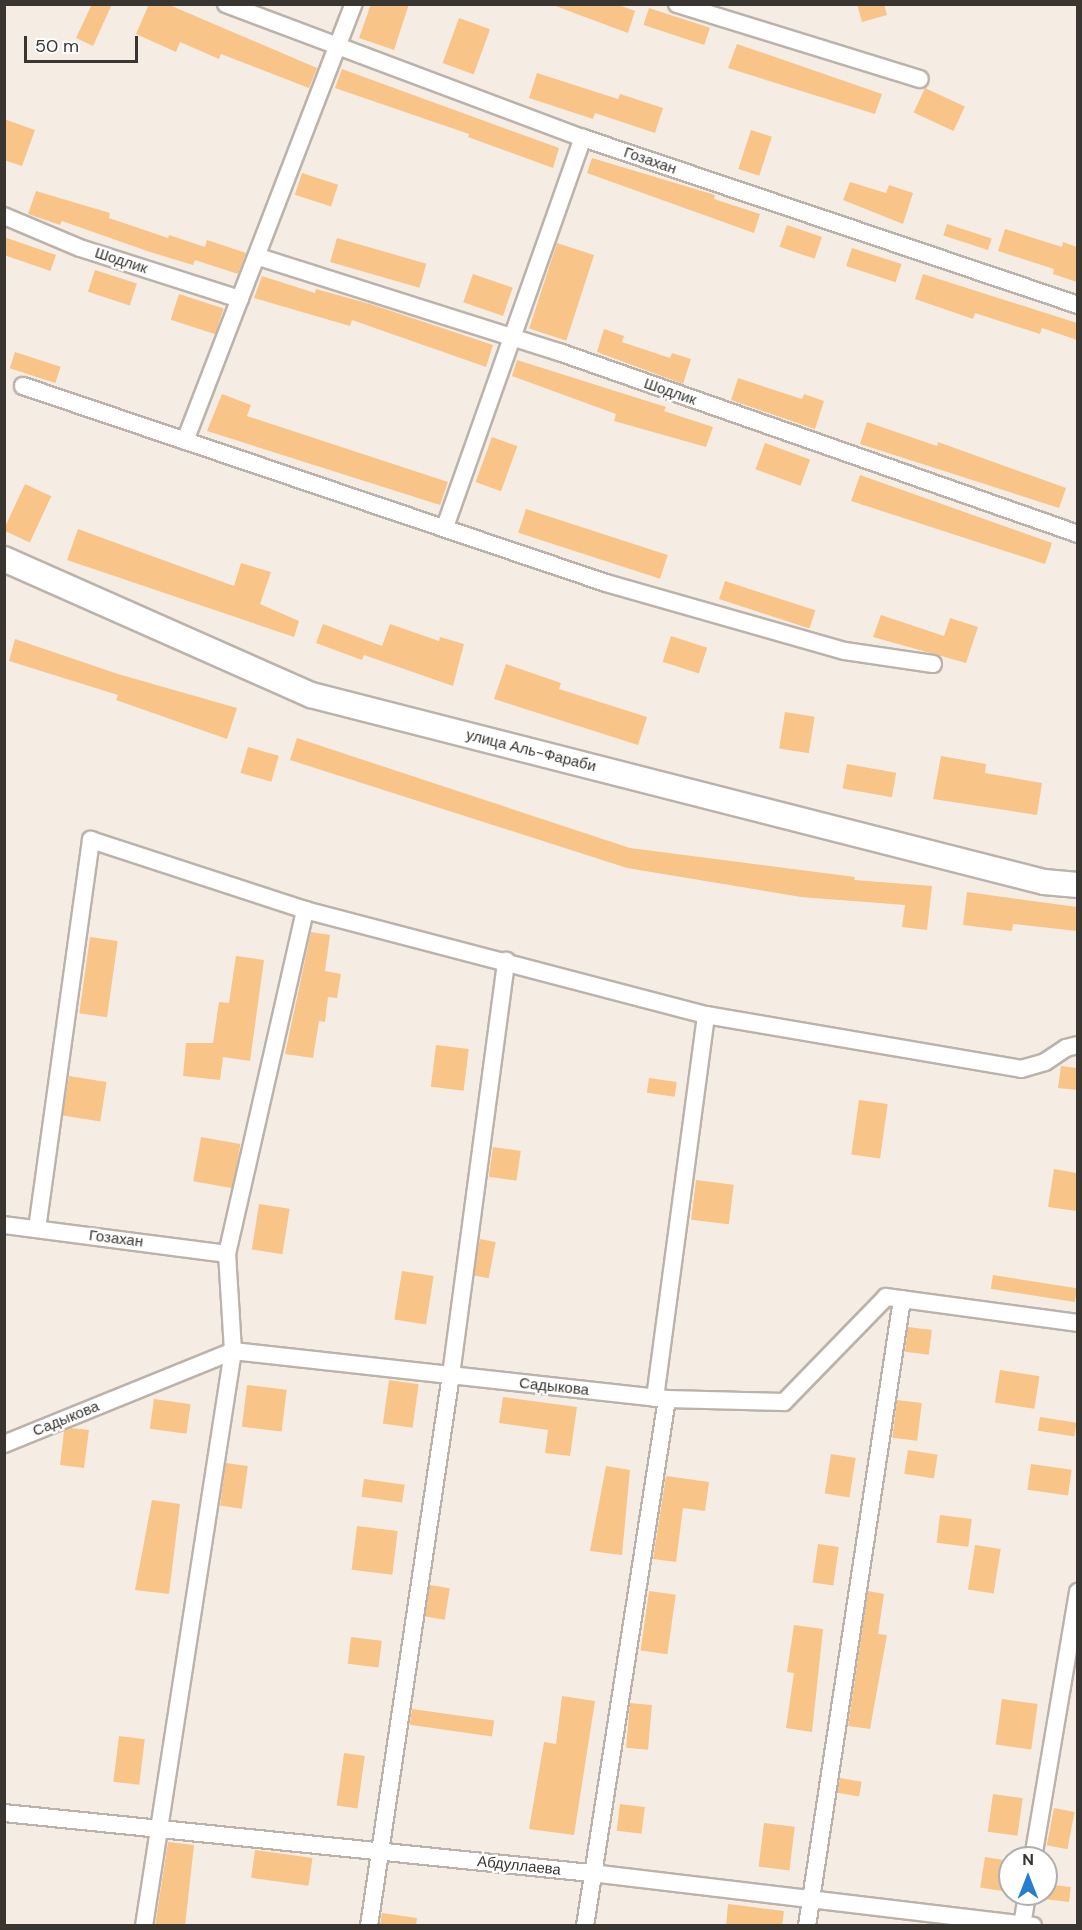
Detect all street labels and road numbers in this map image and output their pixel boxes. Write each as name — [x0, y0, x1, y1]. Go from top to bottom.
street label: Гозахан — [621, 144, 679, 178]
street label: Шодлик — [92, 244, 150, 278]
street label: Шодлик — [641, 375, 699, 409]
street label: улица Аль-Фараби — [464, 726, 598, 776]
street label: Гозахан — [88, 1227, 144, 1251]
street label: Садыкова — [518, 1374, 590, 1400]
street label: Садыкова — [30, 1398, 102, 1440]
street label: Абдуллаева — [476, 1853, 562, 1879]

